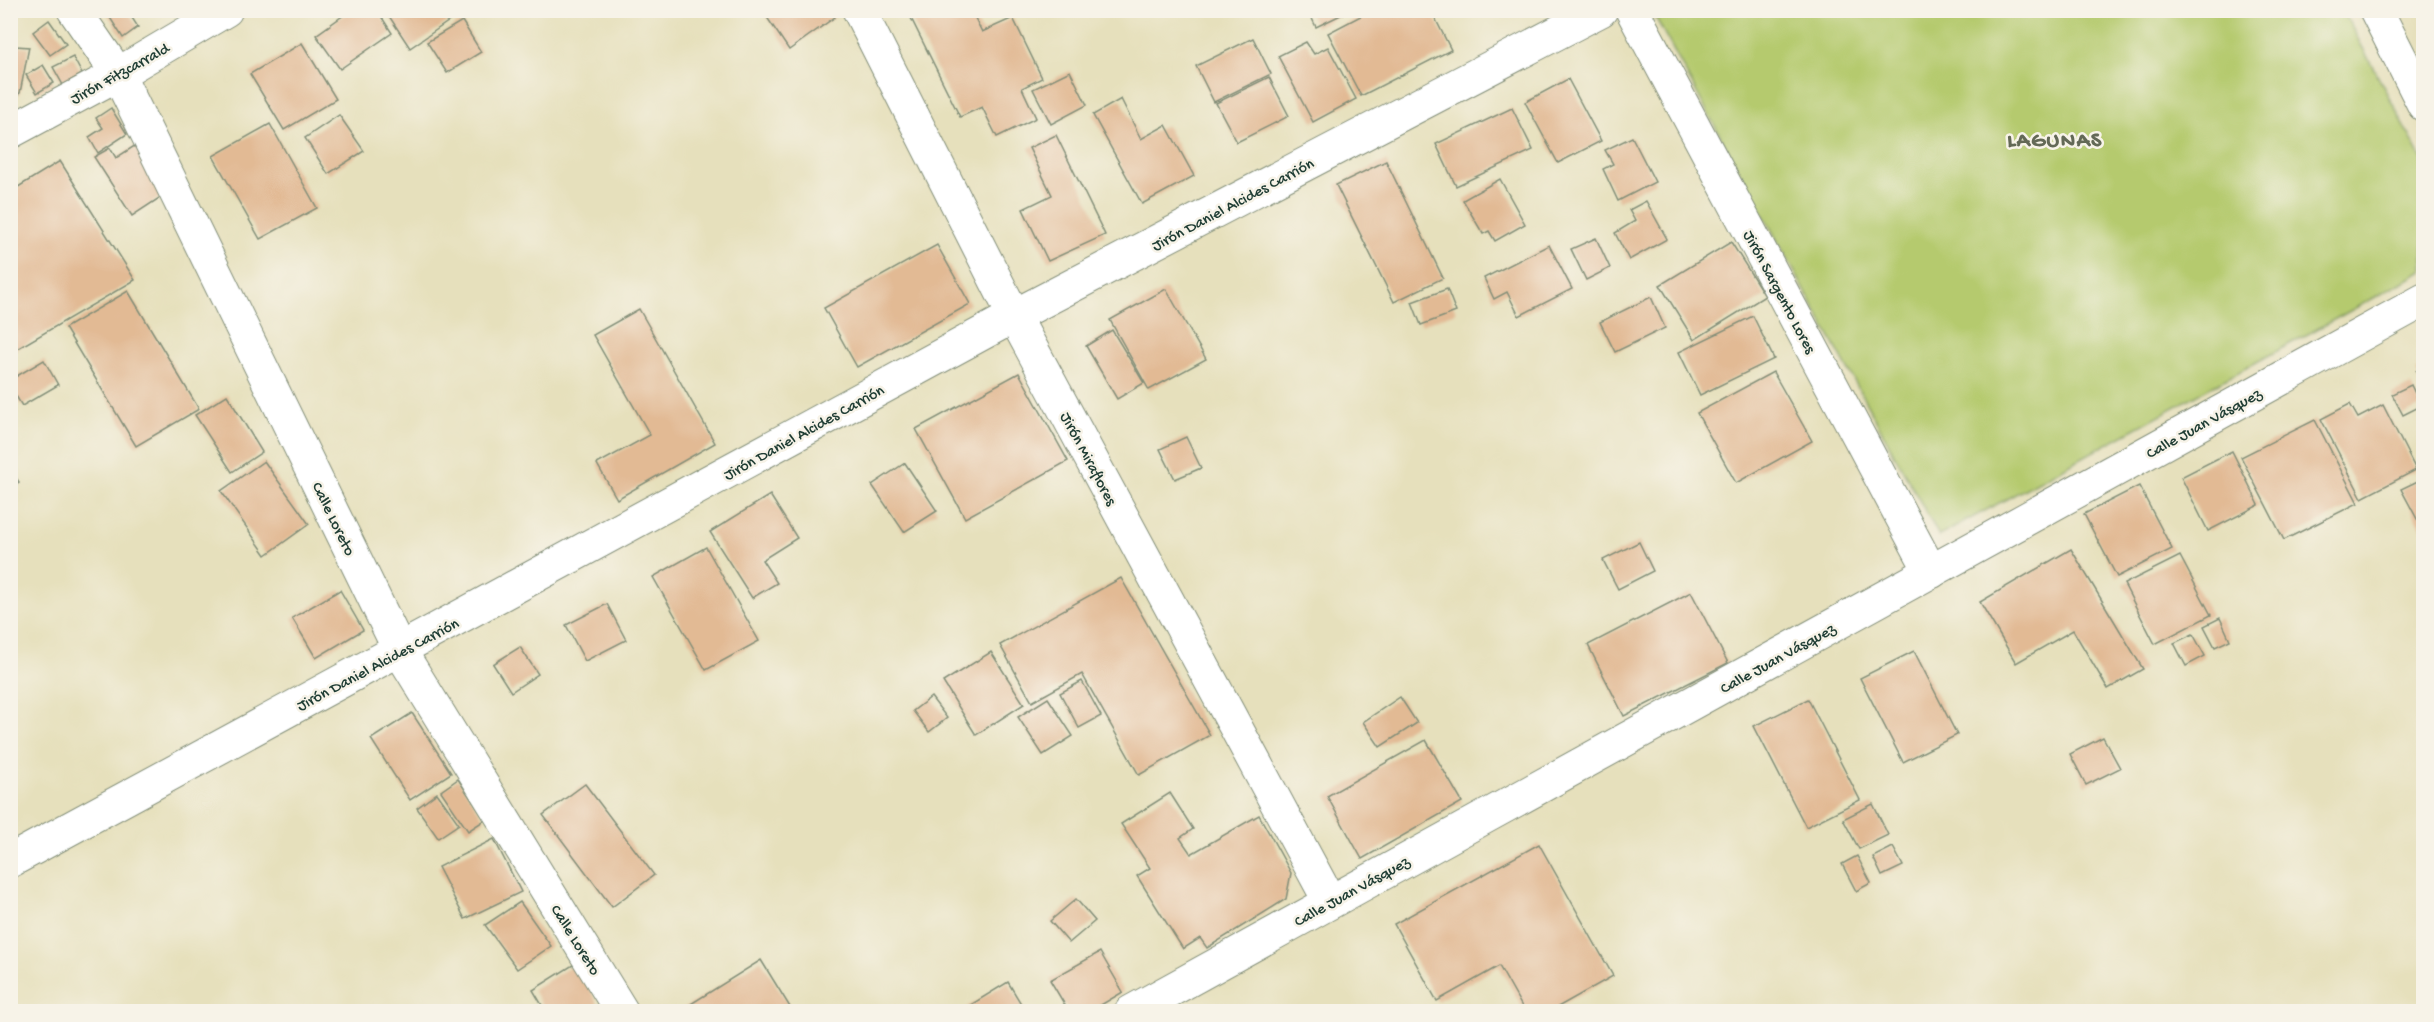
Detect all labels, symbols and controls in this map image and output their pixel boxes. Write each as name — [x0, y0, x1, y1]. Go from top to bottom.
street label: Jirón Fitzcarrald — [68, 39, 175, 110]
district label: LAGUNAS — [2007, 129, 2103, 155]
street label: Jirón Daniel Alcides Carrión — [1149, 155, 1318, 257]
street label: Jirón Sargento Lores — [1737, 228, 1819, 358]
street label: Jirón Daniel Alcides Carrión — [721, 382, 889, 486]
street label: Calle Juan Vásquez — [2144, 385, 2267, 465]
street label: Jirón Miraflores — [1054, 410, 1120, 511]
street label: Calle Loreto — [306, 480, 358, 559]
street label: Jirón Daniel Alcides Carrión — [294, 615, 463, 717]
street label: Calle Juan Vásquez — [1718, 620, 1841, 700]
street label: Calle Juan Vásquez — [1292, 853, 1415, 933]
street label: Calle Loreto — [545, 902, 603, 980]

